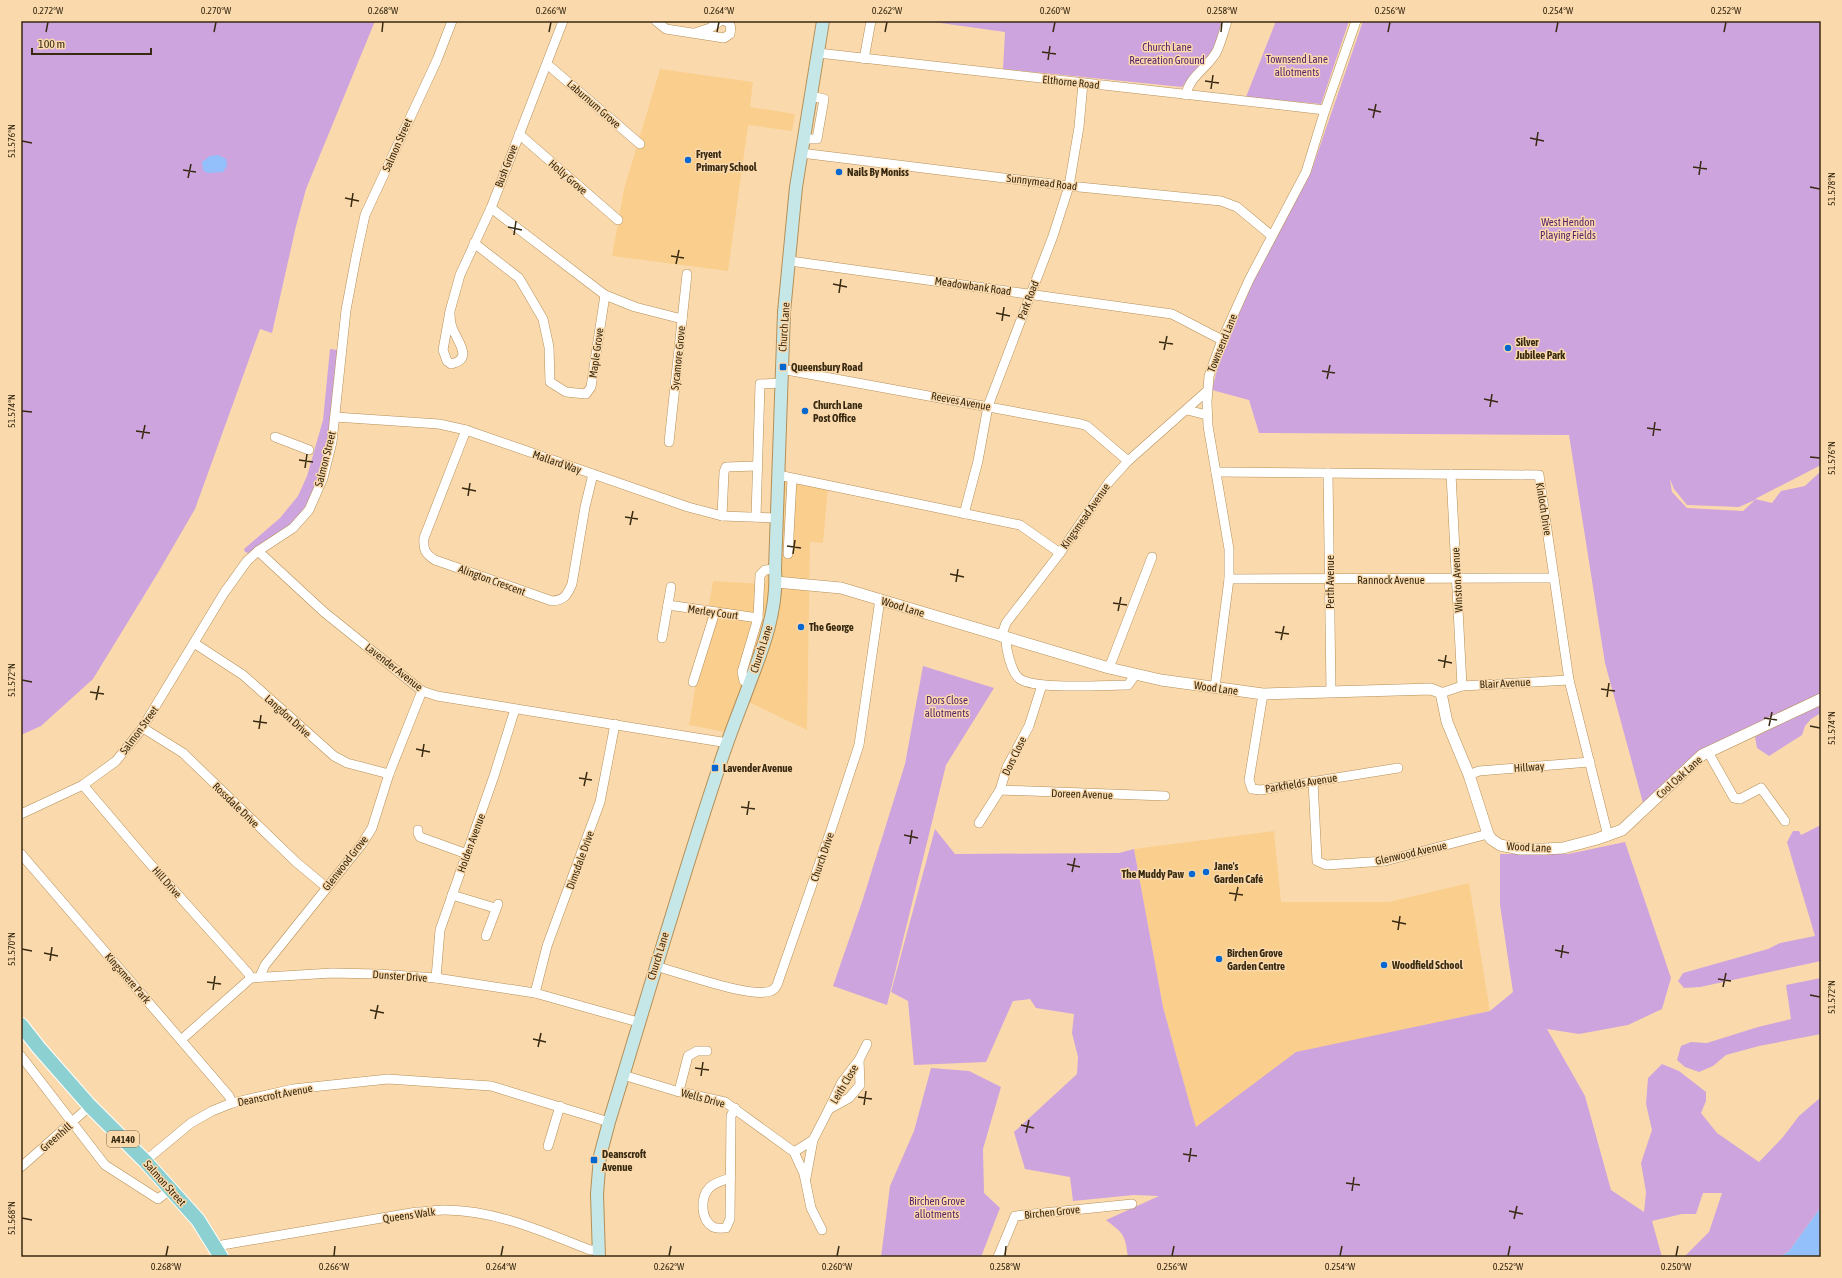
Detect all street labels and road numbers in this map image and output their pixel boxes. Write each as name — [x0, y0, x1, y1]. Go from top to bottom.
street label: Elthorne Road — [1042, 73, 1100, 91]
street label: Laburnum Grove — [565, 78, 623, 130]
street label: Salmon Street — [380, 117, 414, 173]
street label: Bush Grove — [492, 143, 520, 189]
street label: Holly Grove — [546, 157, 590, 197]
street label: Sunnymead Road — [1006, 172, 1078, 192]
street label: Meadowbank Road — [934, 275, 1012, 297]
street label: Park Road — [1015, 279, 1041, 321]
street label: Church Lane — [776, 302, 792, 352]
street label: Townsend Lane — [1205, 312, 1239, 374]
street label: Sycamore Grove — [669, 325, 687, 391]
street label: Maple Grove — [587, 327, 605, 379]
street label: Reeves Avenue — [930, 389, 992, 413]
street label: Salmon Street — [312, 430, 338, 488]
street label: Mallard Way — [531, 448, 583, 476]
street label: Kingsmead Avenue — [1058, 481, 1112, 551]
street label: Kinloch Drive — [1534, 482, 1554, 536]
street label: Winston Avenue — [1449, 547, 1465, 613]
street label: Perth Avenue — [1324, 555, 1336, 609]
street label: Alington Crescent — [457, 562, 527, 598]
street label: Rannock Avenue — [1357, 574, 1425, 586]
street label: Wood Lane — [880, 595, 926, 619]
street label: Merley Court — [687, 603, 739, 621]
street label: Church Lane — [748, 624, 774, 674]
street label: Lavender Avenue — [363, 641, 425, 693]
street label: Blair Avenue — [1479, 676, 1531, 690]
street label: Wood Lane — [1193, 679, 1239, 697]
street label: Langdon Drive — [263, 692, 313, 740]
street label: Salmon Street — [117, 704, 161, 756]
street label: Dors Close — [999, 735, 1029, 777]
street label: Cool Oak Lane — [1654, 753, 1704, 801]
street label: Hillway — [1513, 760, 1545, 774]
street label: Parkfields Avenue — [1264, 771, 1338, 795]
street label: Rossdale Drive — [210, 780, 262, 830]
street label: Doreen Avenue — [1051, 787, 1113, 801]
street label: Holden Avenue — [455, 812, 487, 874]
street label: Dimsdale Drive — [564, 829, 596, 891]
street label: Church Drive — [808, 831, 836, 883]
street label: Glenwood Grove — [320, 833, 370, 893]
street label: Glenwood Avenue — [1374, 839, 1448, 867]
street label: Wood Lane — [1507, 840, 1551, 854]
street label: Hill Drive — [150, 864, 184, 900]
street label: Church Lane — [645, 931, 671, 981]
street label: Kingsmere Park — [103, 950, 153, 1006]
street label: Dunster Drive — [372, 968, 428, 984]
street label: Leith Close — [828, 1062, 860, 1106]
street label: Deanscroft Avenue — [236, 1082, 314, 1108]
street label: Wells Drive — [680, 1086, 726, 1110]
street label: Greenhill — [38, 1120, 74, 1154]
road number: A4140 — [107, 1131, 139, 1147]
street label: Salmon Street — [142, 1158, 188, 1208]
street label: Birchen Grove — [1024, 1203, 1080, 1221]
street label: Queens Walk — [382, 1205, 436, 1225]

